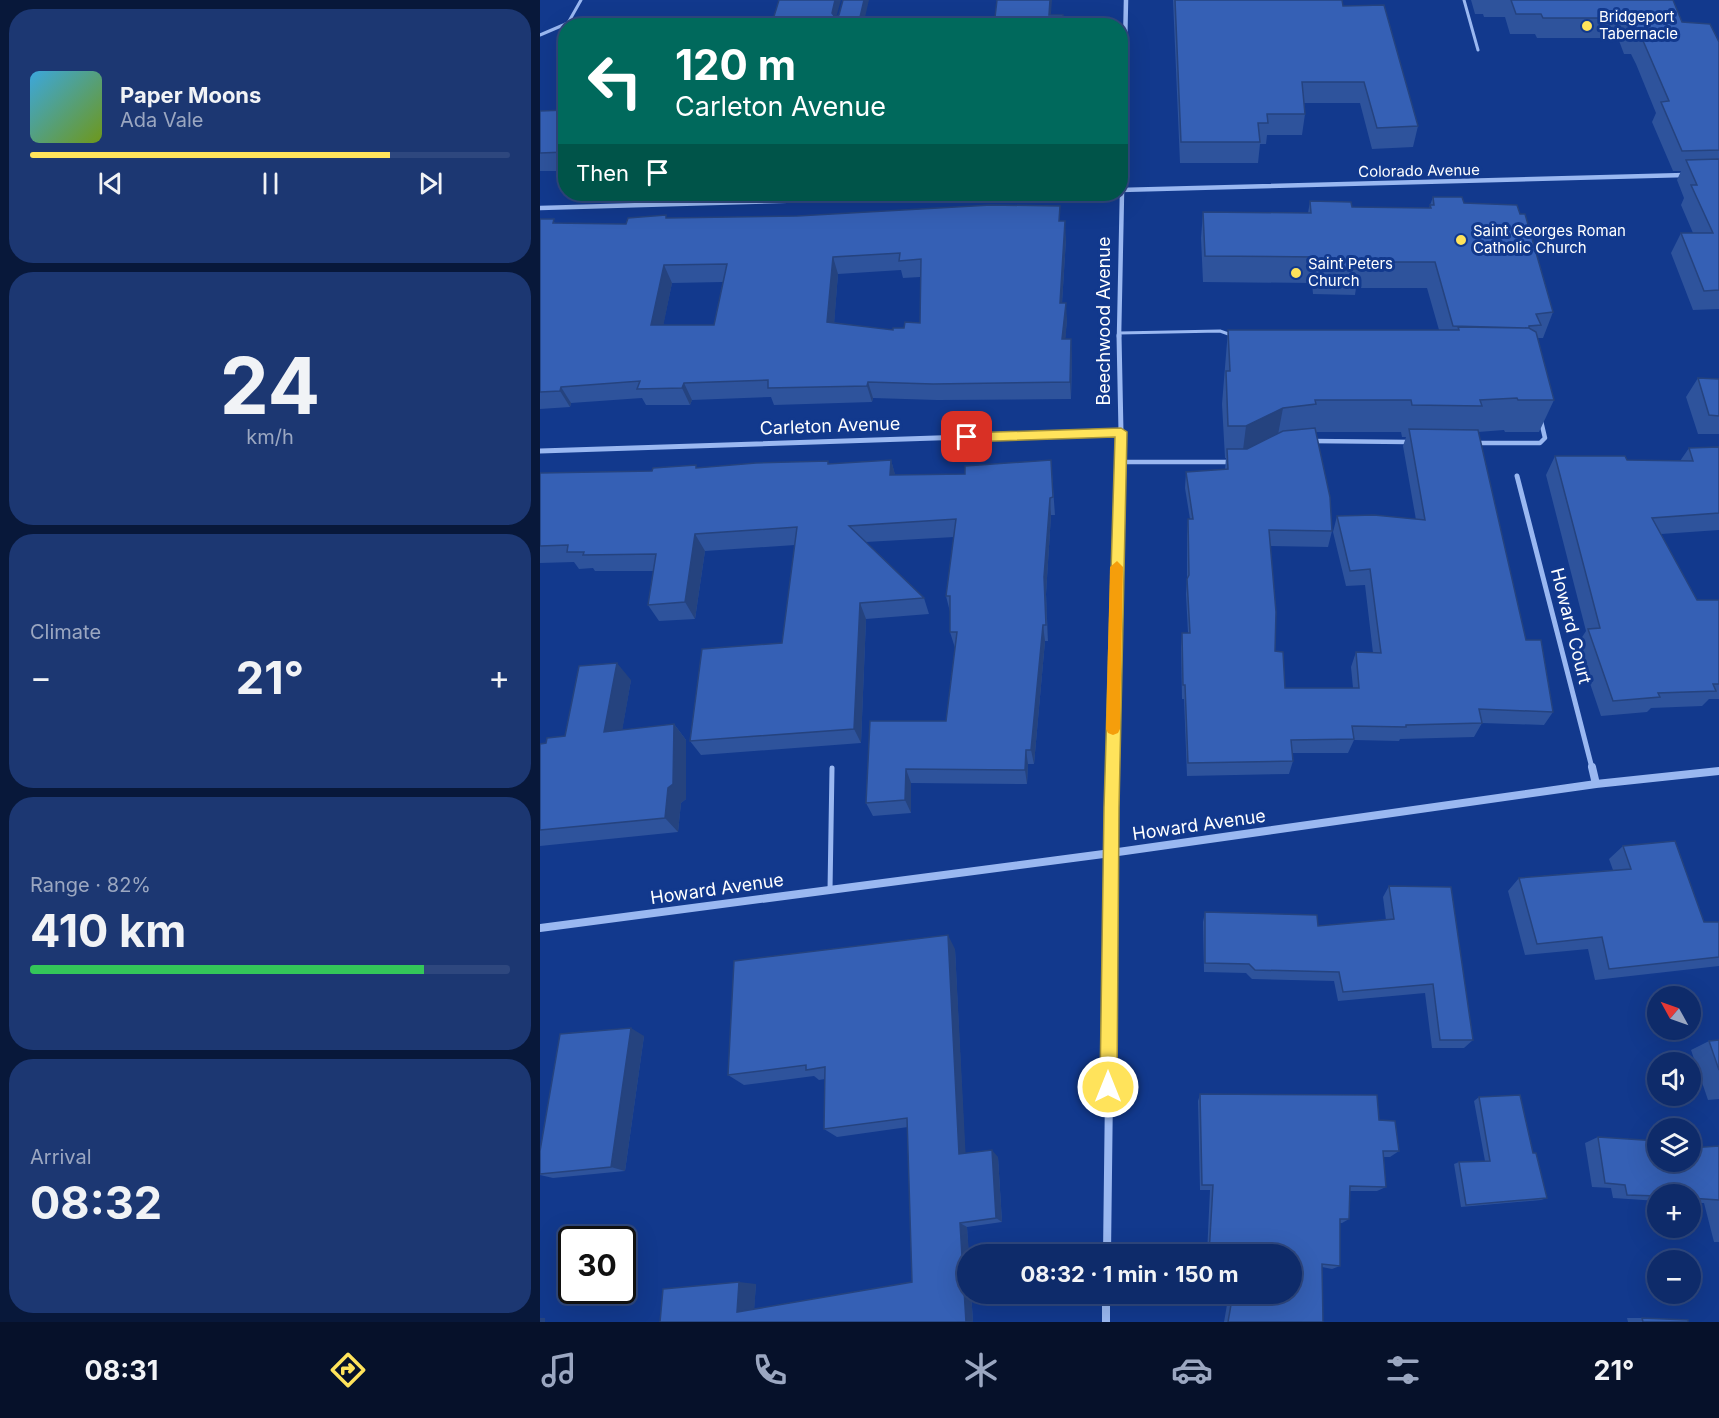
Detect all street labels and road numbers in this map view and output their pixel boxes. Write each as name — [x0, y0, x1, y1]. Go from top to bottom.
street label: Colorado Avenue — [1358, 160, 1480, 181]
street label: Beechwood Avenue — [1093, 237, 1114, 406]
street label: Carleton Avenue — [759, 413, 901, 438]
street label: Howard Court — [1547, 566, 1596, 686]
street label: Howard Avenue — [1131, 805, 1267, 844]
street label: Howard Avenue — [649, 869, 785, 908]

